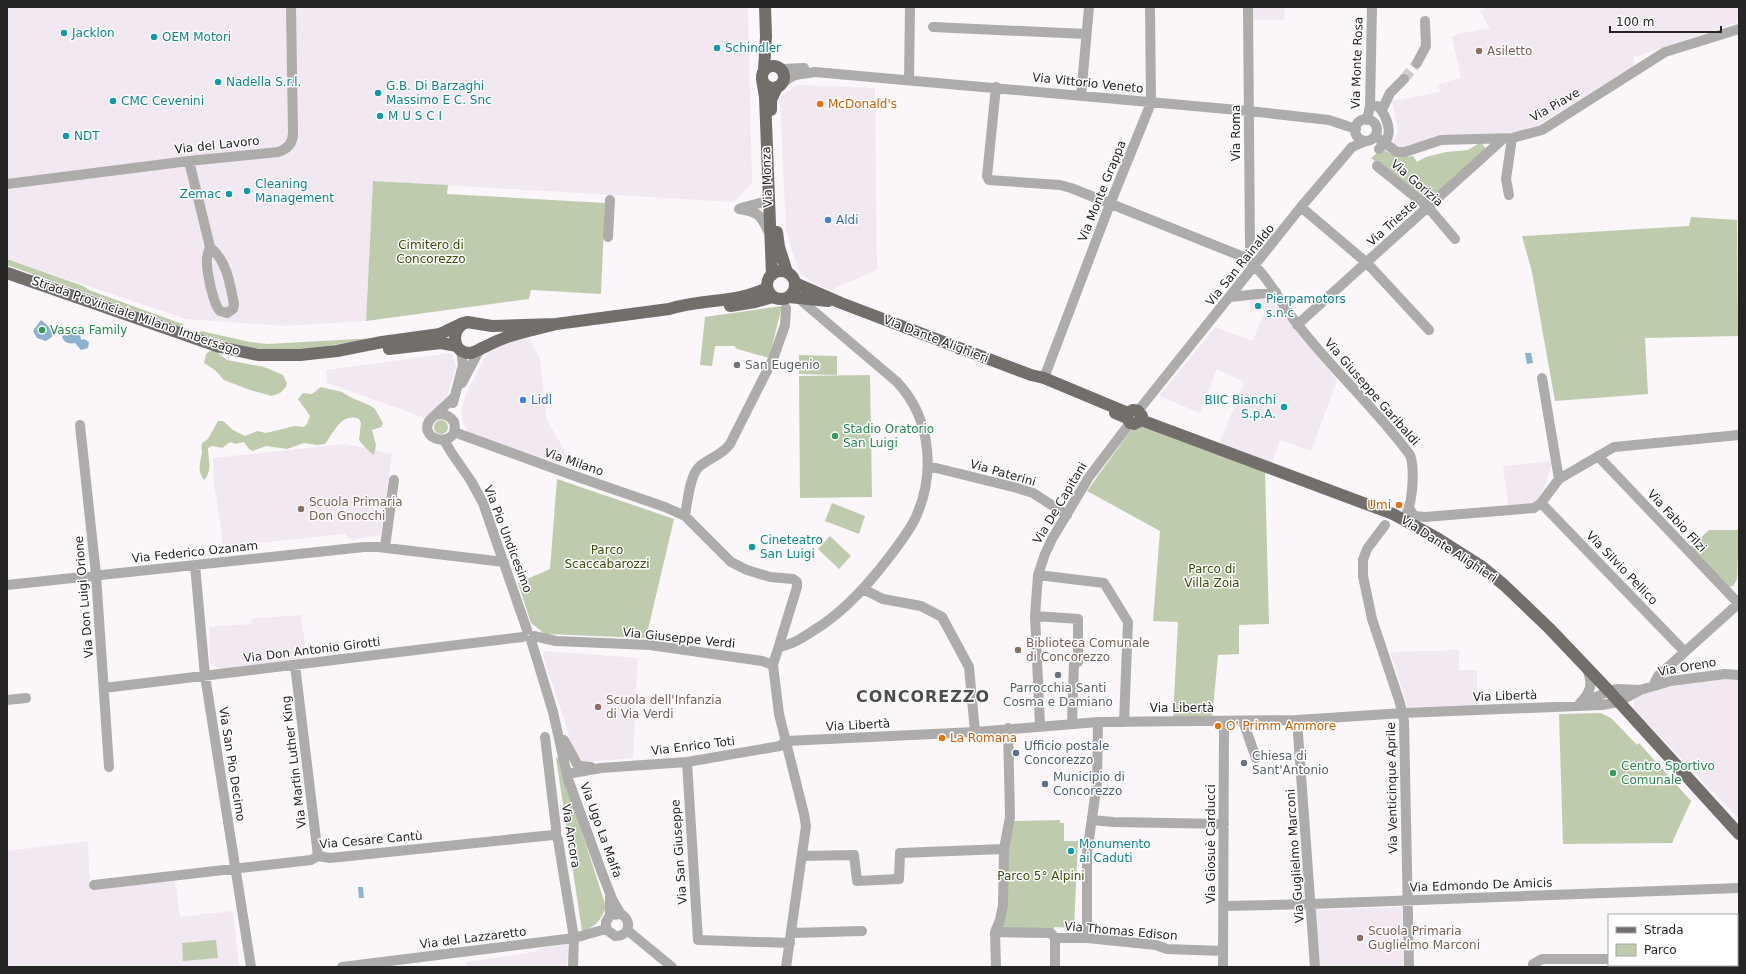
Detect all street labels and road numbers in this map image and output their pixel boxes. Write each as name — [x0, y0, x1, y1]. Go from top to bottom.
street label: Via Monte Rosa — [1348, 17, 1366, 109]
street label: Via Vittorio Veneto — [1032, 70, 1144, 96]
street label: Via Piave — [1528, 85, 1582, 125]
street label: Via Roma — [1229, 105, 1243, 161]
street label: Via del Lavoro — [174, 134, 260, 156]
street label: Via Monte Grappa — [1075, 138, 1129, 244]
street label: Via Monza — [759, 146, 775, 208]
street label: Via Gorizia — [1388, 157, 1446, 209]
street label: Via Trieste — [1364, 197, 1420, 249]
street label: Via San Rainaldo — [1203, 221, 1277, 309]
street label: Strada Provinciale Milano Imbersago — [30, 274, 242, 358]
street label: Via Dante Alighieri — [881, 312, 991, 366]
street label: Via Giuseppe Garibaldi — [1322, 336, 1422, 448]
street label: Via Milano — [543, 445, 605, 479]
street label: Via Paterini — [968, 457, 1038, 489]
street label: Via De Capitani — [1030, 460, 1090, 546]
street label: Via Pio Undicesimo — [481, 483, 535, 595]
street label: Via Fabio Filzi — [1645, 487, 1709, 555]
street label: Via Dante Alighieri — [1398, 513, 1500, 585]
street label: Via Silvio Pellico — [1583, 528, 1661, 608]
street label: Via Don Luigi Orione — [72, 535, 96, 659]
street label: Via Federico Ozanam — [131, 538, 259, 566]
street label: Via Giuseppe Verdi — [622, 625, 736, 651]
street label: Via Don Antonio Girotti — [243, 635, 381, 665]
street label: Via Oreno — [1657, 655, 1717, 679]
street label: Via Libertà — [1473, 688, 1537, 704]
street label: Via Martin Luther King — [279, 695, 309, 829]
street label: Via Libertà — [1150, 701, 1214, 715]
street label: Via San Pio Decimo — [216, 706, 248, 822]
street label: Via Libertà — [825, 716, 891, 734]
street label: Via Venticinque Aprile — [1384, 722, 1400, 854]
street label: Via Enrico Toti — [650, 734, 736, 758]
street label: Via Ugo La Malfa — [577, 780, 625, 880]
street label: Via Giosuè Carducci — [1204, 784, 1218, 904]
street label: Via Guglielmo Marconi — [1283, 788, 1307, 924]
street label: Via San Giuseppe — [668, 799, 690, 905]
street label: Via Ancora — [559, 803, 583, 869]
street label: Via Cesare Cantù — [319, 829, 423, 851]
street label: Via Edmondo De Amicis — [1409, 876, 1553, 894]
street label: Via Thomas Edison — [1064, 919, 1178, 943]
street label: Via del Lazzaretto — [419, 925, 527, 951]

